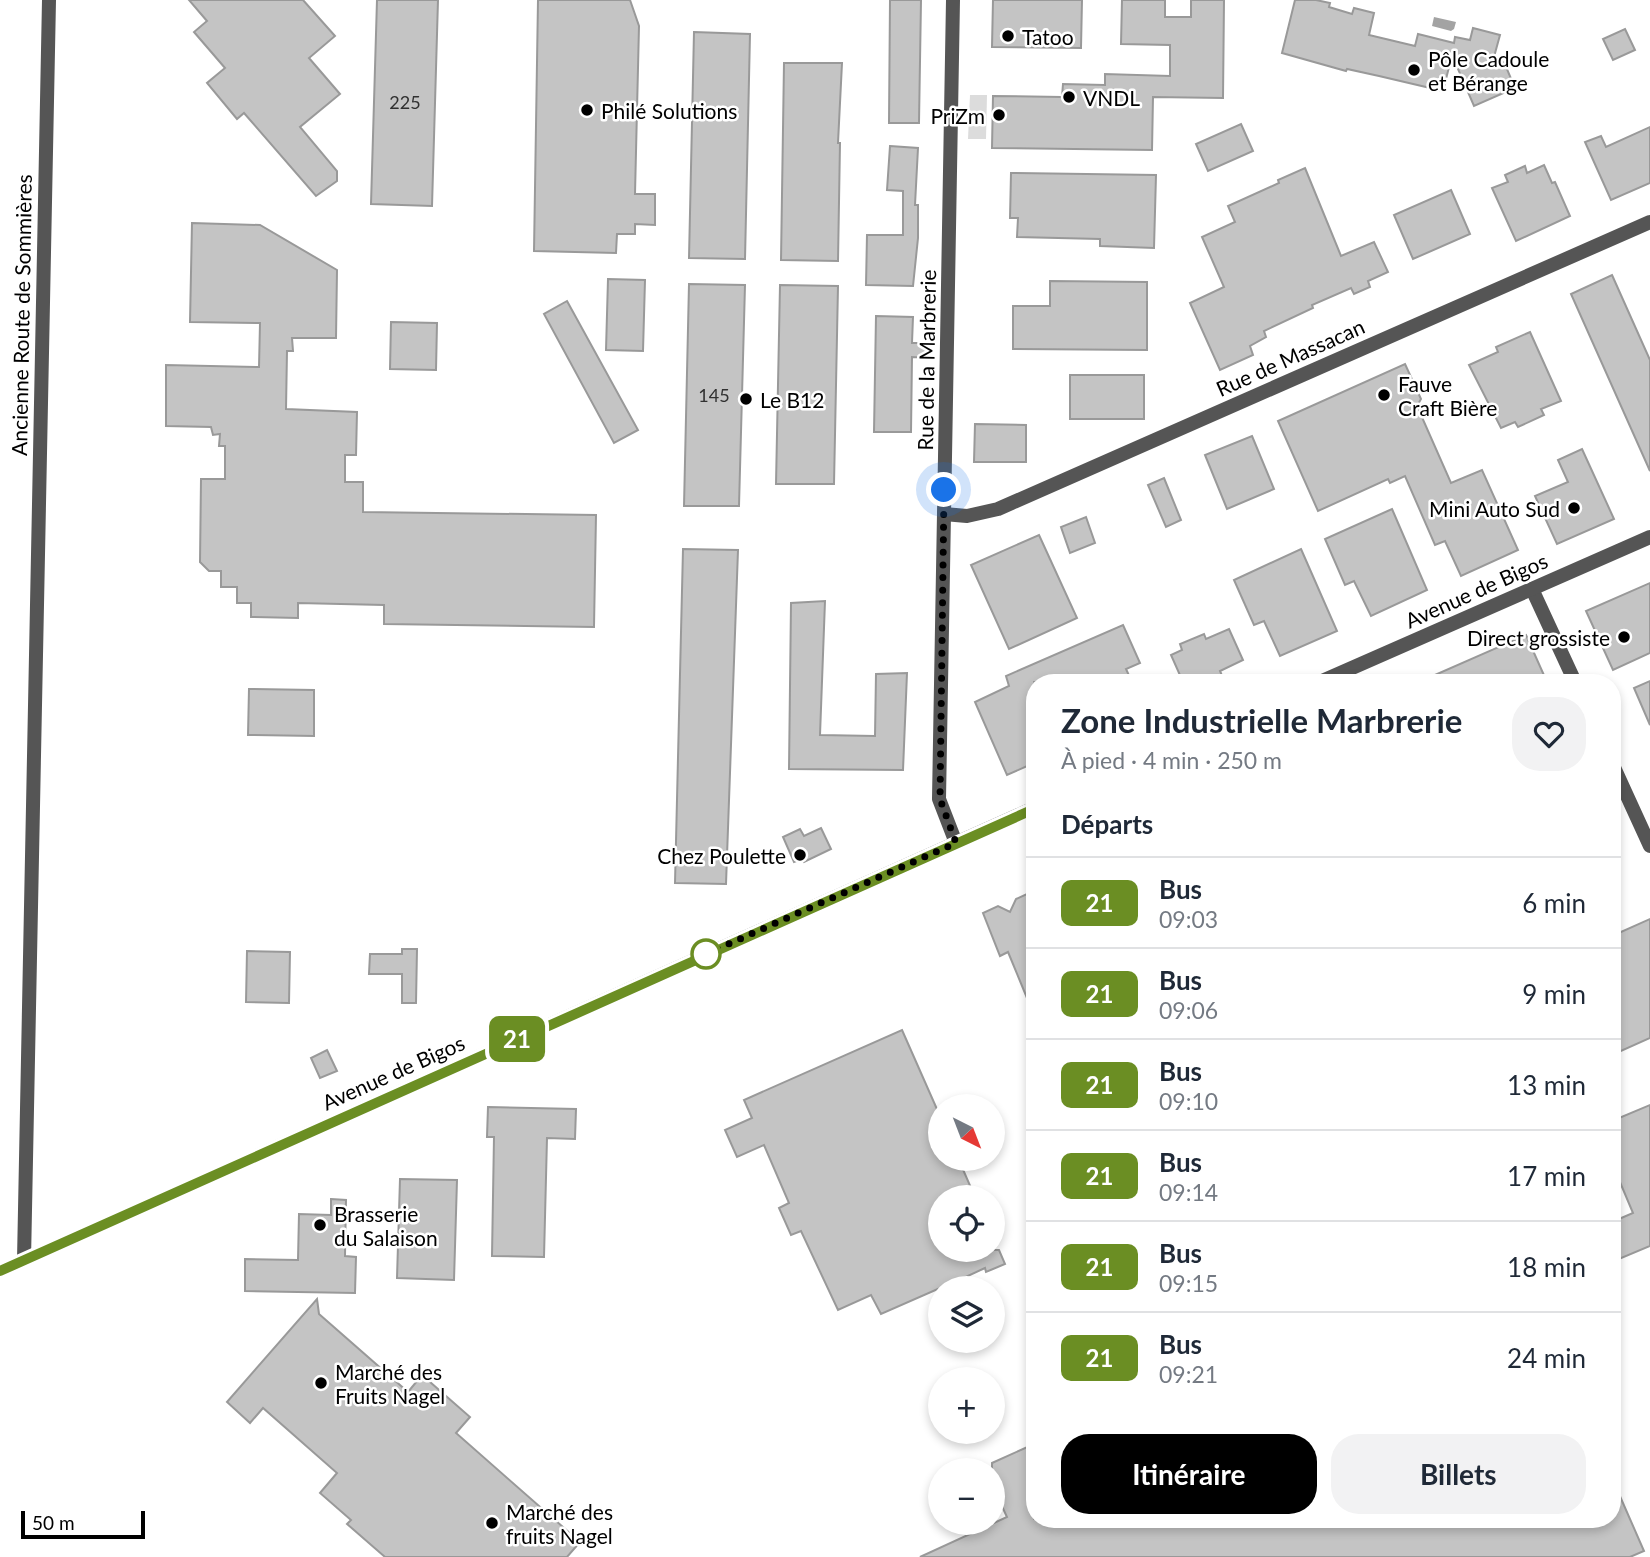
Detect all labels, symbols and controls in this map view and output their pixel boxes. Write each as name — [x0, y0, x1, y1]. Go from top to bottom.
place label: Tatoo — [1022, 24, 1074, 49]
marker: Tatoo — [1000, 28, 1016, 44]
place label: Pôle Cadoule et Bérange — [1428, 46, 1549, 95]
marker: Pôle Cadoule et Bérange — [1406, 62, 1422, 78]
place label: VNDL — [1083, 85, 1140, 110]
marker: VNDL — [1061, 89, 1077, 105]
house number: 225 — [389, 91, 421, 113]
place label: Philé Solutions — [601, 98, 737, 123]
marker: Philé Solutions — [579, 102, 595, 118]
place label: PriZm — [930, 103, 985, 128]
marker: PriZm — [991, 107, 1007, 123]
street label: Ancienne Route de Sommières — [6, 174, 36, 456]
street label: Rue de la Marbrerie — [912, 269, 940, 451]
street label: Rue de Massacan — [1212, 313, 1368, 401]
place label: Fauve Craft Bière — [1398, 371, 1497, 420]
house number: 145 — [698, 384, 730, 406]
place label: Le B12 — [760, 387, 824, 412]
marker: Fauve Craft Bière — [1376, 387, 1392, 403]
marker: Le B12 — [738, 391, 754, 407]
your location — [926, 472, 961, 507]
place label: Mini Auto Sud — [1429, 496, 1560, 521]
marker: Mini Auto Sud — [1566, 500, 1582, 516]
street label: Avenue de Bigos — [1401, 547, 1551, 633]
place label: Direct grossiste — [1467, 625, 1610, 650]
marker: Direct grossiste — [1616, 629, 1632, 645]
button: heart — [1512, 697, 1586, 771]
text: Zone Industrielle Marbrerie — [1061, 700, 1462, 740]
text: À pied · 4 min · 250 m — [1061, 746, 1282, 774]
text: Départs — [1061, 808, 1153, 840]
place label: Chez Poulette — [657, 843, 786, 868]
marker: Chez Poulette — [792, 847, 808, 863]
text: Bus — [1159, 873, 1202, 905]
text: 6 min — [1522, 887, 1586, 919]
text: 21 — [1086, 888, 1113, 917]
text: 09:03 — [1159, 905, 1218, 933]
unlabelled marker — [691, 939, 721, 969]
text: Bus — [1159, 964, 1202, 996]
text: 9 min — [1522, 978, 1586, 1010]
text: 21 — [1086, 979, 1113, 1008]
text: 09:06 — [1159, 996, 1218, 1024]
line badge: 21 — [486, 1016, 548, 1062]
text: 21 — [503, 1024, 531, 1053]
street label: Avenue de Bigos — [318, 1029, 468, 1115]
text: Bus — [1159, 1055, 1202, 1087]
text: 13 min — [1507, 1069, 1586, 1101]
text: 21 — [1086, 1070, 1113, 1099]
text: 09:10 — [1159, 1087, 1218, 1115]
north arrow — [928, 1094, 1004, 1171]
map controls — [928, 1094, 1005, 1535]
text: Bus — [1159, 1146, 1202, 1178]
text: 17 min — [1507, 1160, 1586, 1192]
text: 21 — [1086, 1161, 1113, 1190]
text: 09:14 — [1159, 1178, 1218, 1206]
button: locate — [928, 1185, 1005, 1262]
place label: Brasserie du Salaison — [334, 1201, 438, 1250]
marker: Brasserie du Salaison — [312, 1217, 328, 1233]
text: Bus — [1159, 1237, 1202, 1269]
text: 18 min — [1507, 1251, 1586, 1283]
text: 21 — [1086, 1252, 1113, 1281]
text: 09:15 — [1159, 1269, 1218, 1297]
button: layers — [928, 1276, 1005, 1353]
text: Bus — [1159, 1328, 1202, 1360]
text: 24 min — [1507, 1342, 1586, 1374]
text: 21 — [1086, 1343, 1113, 1372]
place label: Marché des Fruits Nagel — [335, 1359, 445, 1408]
text: 09:21 — [1159, 1360, 1218, 1388]
button: + — [928, 1367, 1005, 1444]
marker: Marché des Fruits Nagel — [313, 1375, 329, 1391]
button: Itinéraire — [1061, 1434, 1317, 1514]
button: Billets — [1331, 1434, 1586, 1514]
button: − — [928, 1458, 1005, 1535]
place label: Marché des fruits Nagel — [506, 1499, 613, 1548]
scale bar — [21, 1508, 145, 1540]
text: 50 m — [32, 1511, 75, 1534]
marker: Marché des fruits Nagel — [484, 1515, 500, 1531]

